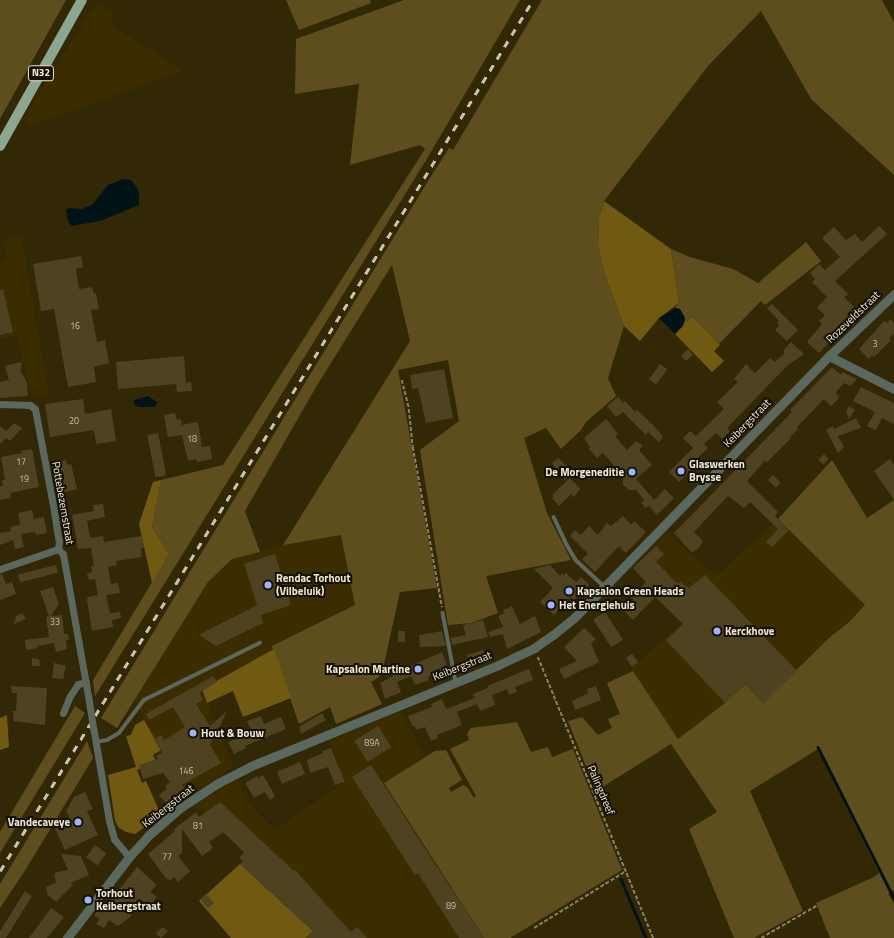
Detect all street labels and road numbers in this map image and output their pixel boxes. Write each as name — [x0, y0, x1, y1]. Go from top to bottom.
road number: N32 — [27, 65, 55, 81]
street label: Rozeveldstraat — [823, 288, 883, 346]
street label: Keibergstraat — [721, 396, 773, 450]
street label: Pottebezemstraat — [49, 460, 77, 546]
street label: Keibergstraat — [431, 648, 493, 684]
street label: Palingdreef — [585, 763, 617, 817]
street label: Keibergstraat — [139, 782, 197, 830]

